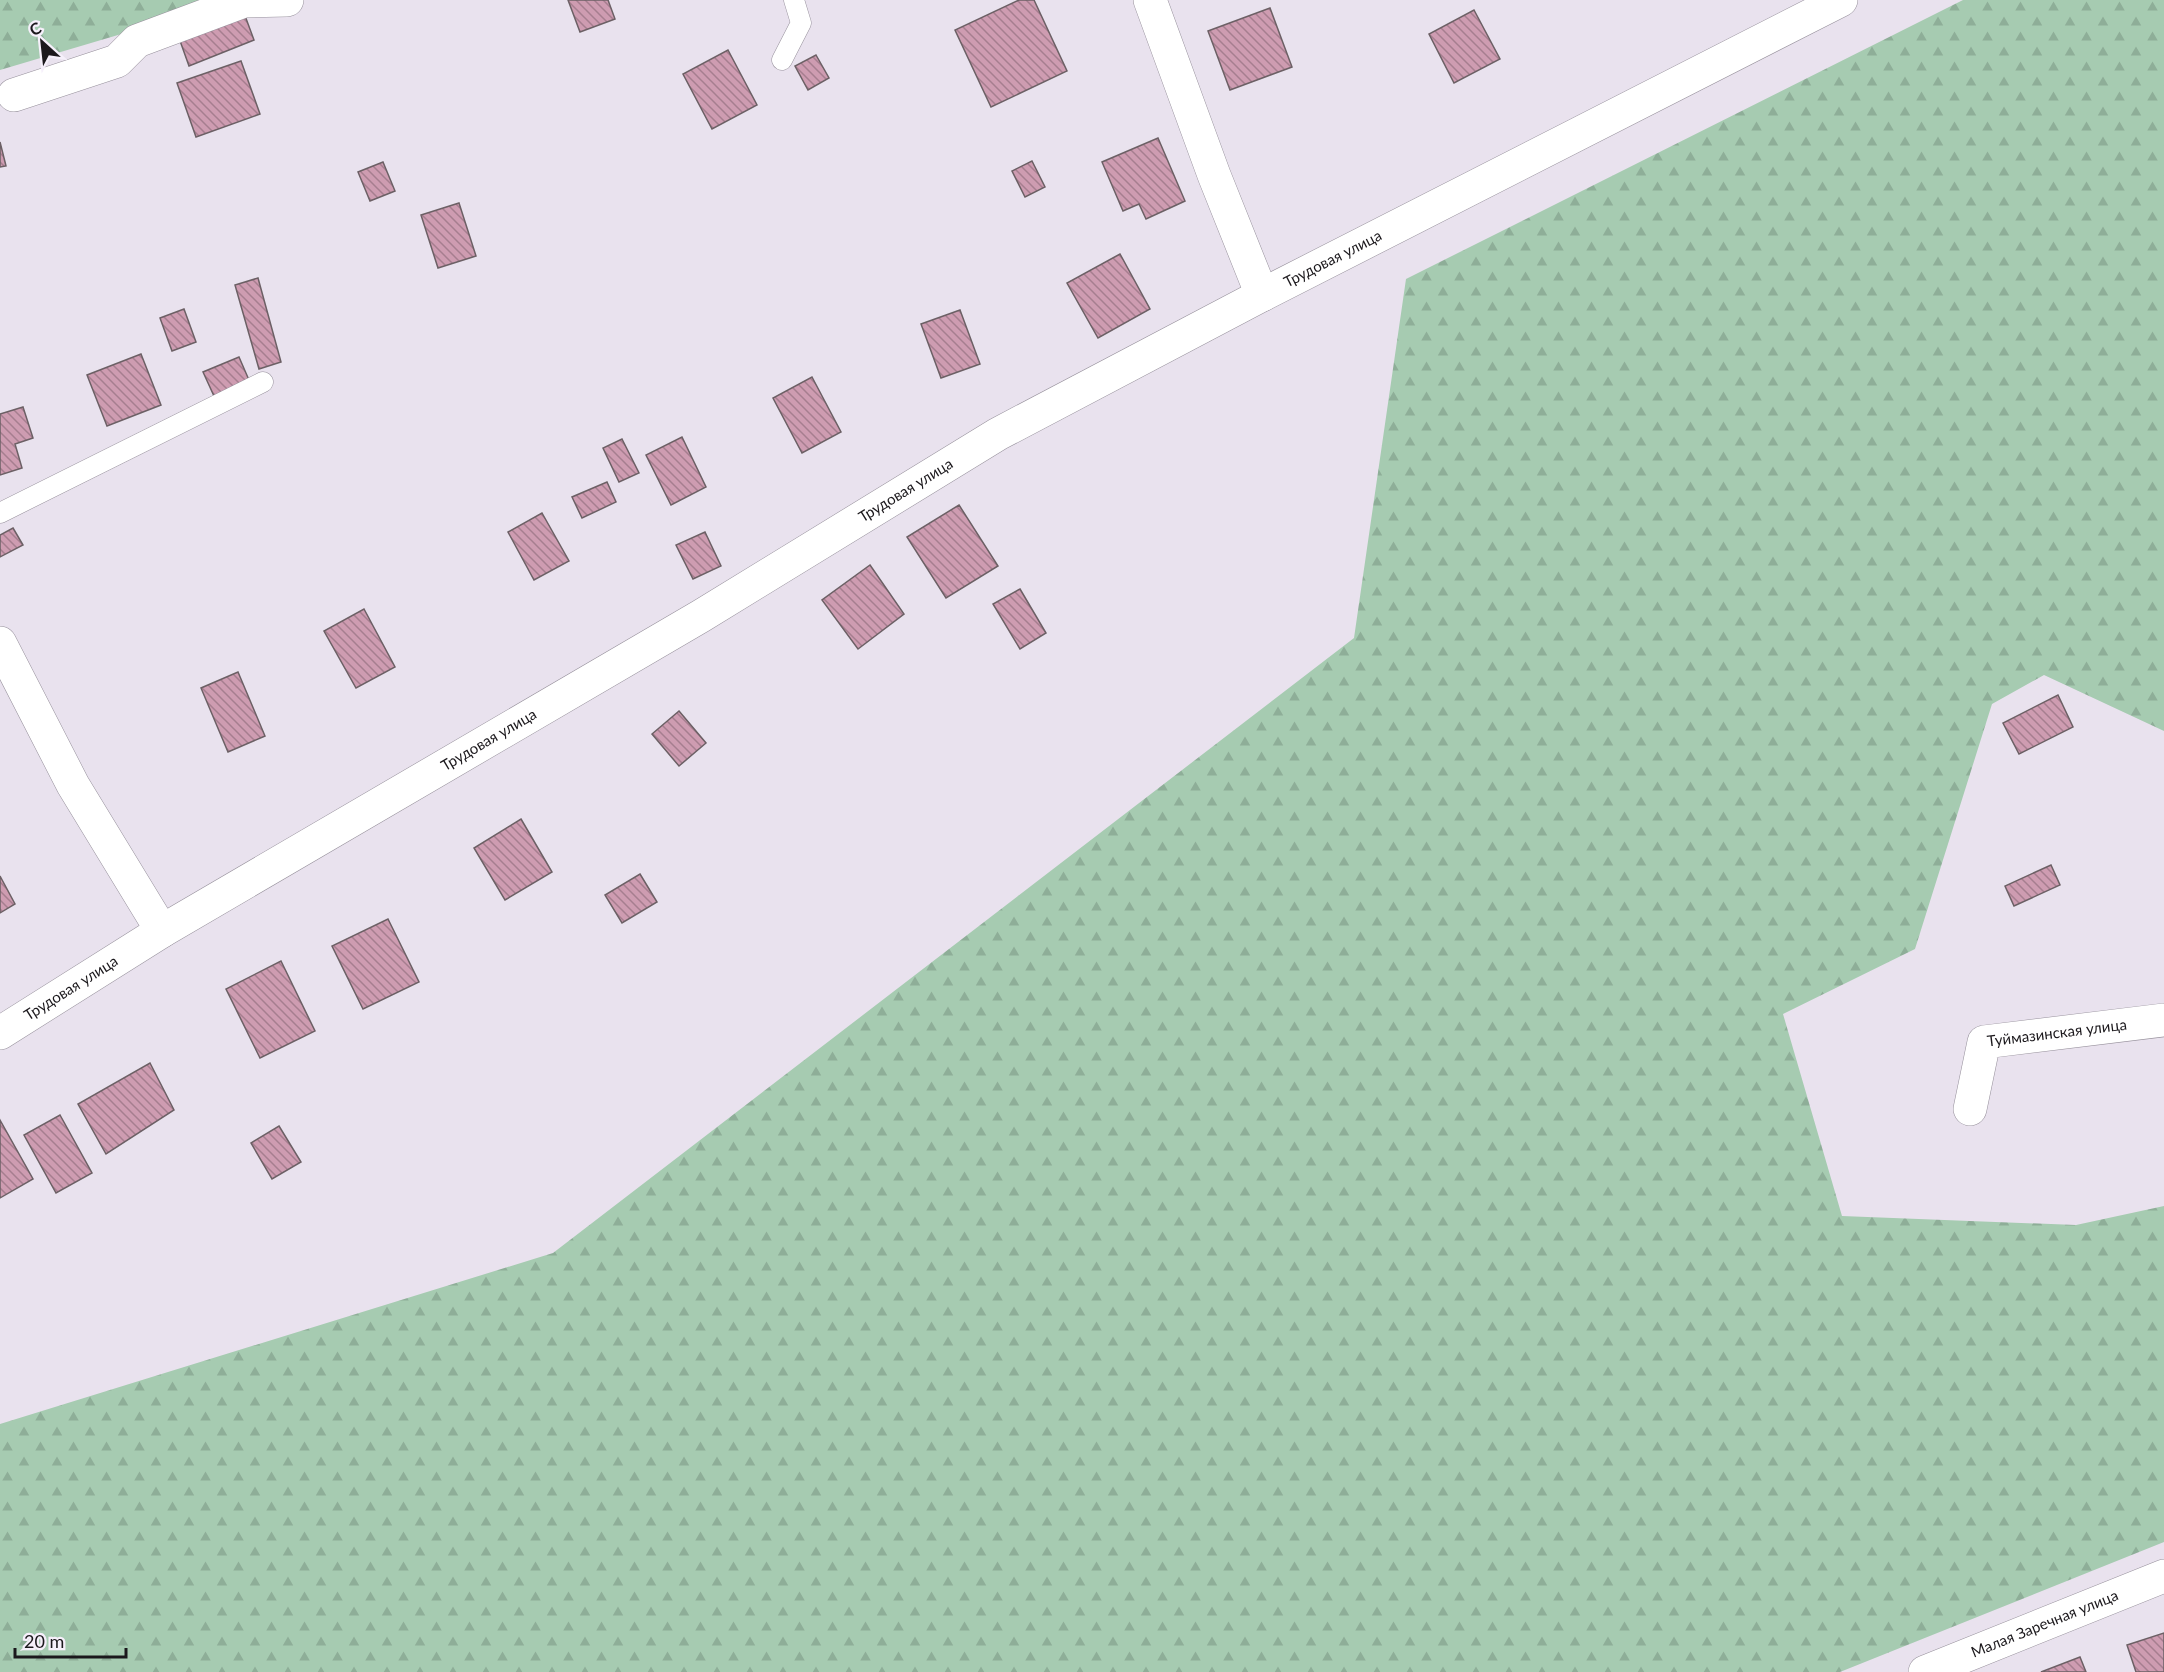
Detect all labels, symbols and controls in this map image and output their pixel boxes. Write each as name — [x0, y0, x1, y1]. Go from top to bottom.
north arrow — [12, 12, 72, 72]
text: С — [26, 17, 44, 39]
street label: Трудовая улица — [1281, 226, 1384, 290]
street label: Трудовая улица — [855, 454, 956, 525]
street label: Трудовая улица — [437, 704, 539, 774]
street label: Трудовая улица — [20, 951, 121, 1024]
street label: Туймазинская улица — [1986, 1015, 2128, 1050]
street label: Малая Заречная улица — [1968, 1585, 2120, 1661]
scale bar — [15, 1621, 126, 1659]
text: 20 m — [24, 1630, 64, 1652]

